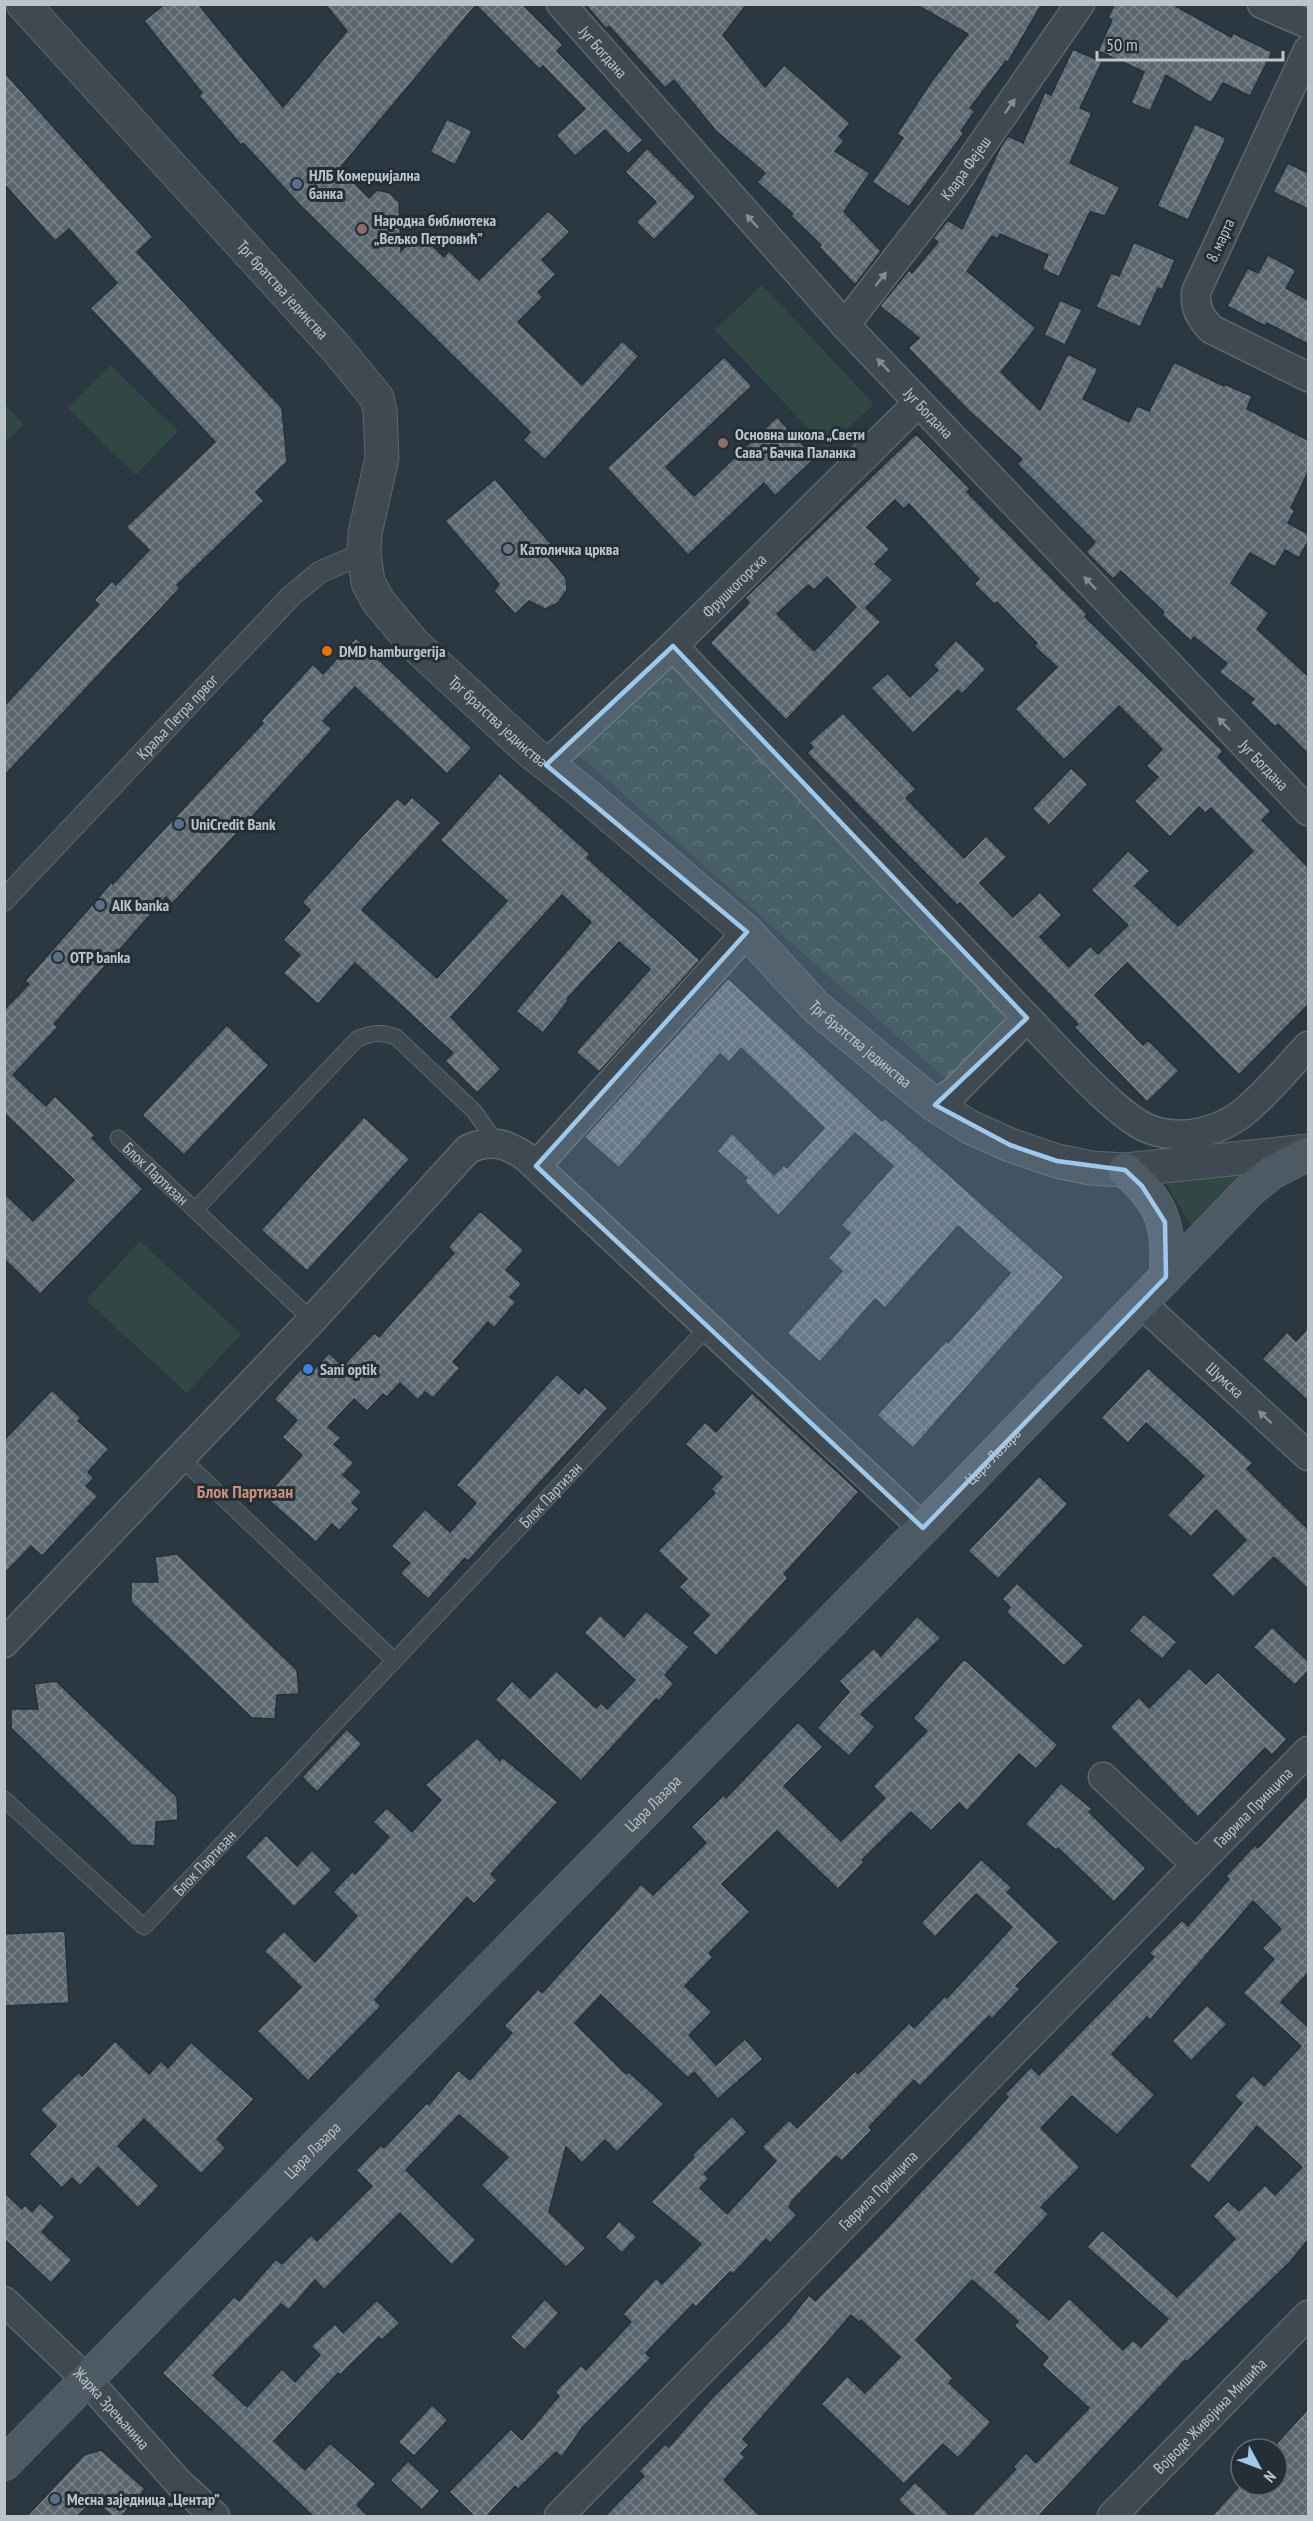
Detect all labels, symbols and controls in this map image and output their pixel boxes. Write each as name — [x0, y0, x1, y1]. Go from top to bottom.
street label: Југ Богдана — [574, 21, 632, 82]
scale bar — [1097, 24, 1283, 62]
text: 50 m — [1106, 33, 1138, 56]
one-way arrow — [1004, 98, 1016, 114]
street label: Клара Фејеш — [936, 132, 995, 204]
place label: НЛБ Комерцијална банка — [309, 165, 420, 203]
marker: НЛБ Комерцијална банка — [290, 177, 304, 191]
place label: Народна библиотека „Вељко Петровић” — [374, 210, 496, 248]
one-way arrow — [745, 213, 759, 228]
street label: 8. марта — [1201, 215, 1239, 265]
marker: Народна библиотека „Вељко Петровић” — [355, 222, 369, 236]
street label: Трг братства јединства — [233, 236, 333, 343]
one-way arrow — [874, 271, 887, 287]
one-way arrow — [876, 358, 890, 373]
street label: Југ Богдана — [899, 382, 958, 443]
place label: Основна школа „Свети Сава” Бачка Паланка — [735, 424, 865, 462]
marker: Основна школа „Свети Сава” Бачка Паланка — [716, 436, 730, 450]
place label: Католичка црква — [520, 539, 620, 559]
marker: Католичка црква — [501, 542, 515, 556]
street label: Фрушкогорска — [698, 549, 770, 622]
one-way arrow — [1083, 576, 1097, 590]
place label: DMD hamburgerija — [339, 641, 446, 661]
marker: DMD hamburgerija — [320, 644, 334, 658]
street label: Краља Петра првог — [132, 670, 222, 763]
street label: Трг братства јединства — [444, 671, 552, 771]
one-way arrow — [1218, 717, 1231, 732]
street label: Југ Богдана — [1234, 734, 1293, 794]
place label: UniCredit Bank — [191, 814, 276, 834]
marker: UniCredit Bank — [172, 817, 186, 831]
place label: AIK banka — [111, 895, 169, 915]
marker: AIK banka — [93, 898, 107, 912]
place label: OTP banka — [70, 947, 131, 967]
marker: OTP banka — [51, 950, 65, 964]
street label: Трг братства јединства — [805, 996, 916, 1092]
street label: Блок Партизан — [119, 1138, 193, 1209]
street label: Шумска — [1202, 1358, 1248, 1402]
place label: Sani optik — [320, 1359, 377, 1379]
marker: Sani optik — [301, 1362, 315, 1376]
one-way arrow — [1258, 1410, 1273, 1424]
street label: Цара Лазара — [961, 1423, 1025, 1489]
street label: Блок Партизан — [515, 1458, 586, 1532]
district label: Блок Партизан — [197, 1480, 293, 1503]
street label: Гаврила Принципа — [1209, 1763, 1297, 1851]
street label: Цара Лазара — [620, 1771, 685, 1836]
street label: Блок Партизан — [169, 1826, 240, 1900]
street label: Цара Лазара — [280, 2117, 345, 2183]
street label: Гаврила Принципа — [834, 2146, 922, 2234]
street label: Војводе Живојина Мишића — [1149, 2354, 1271, 2478]
street label: Жарка Зрењанина — [69, 2362, 154, 2453]
north arrow — [1229, 2437, 1289, 2497]
text: N — [1260, 2467, 1281, 2487]
place label: Месна заједница „Центар” — [67, 2489, 220, 2509]
marker: Месна заједница „Центар” — [48, 2492, 62, 2506]

